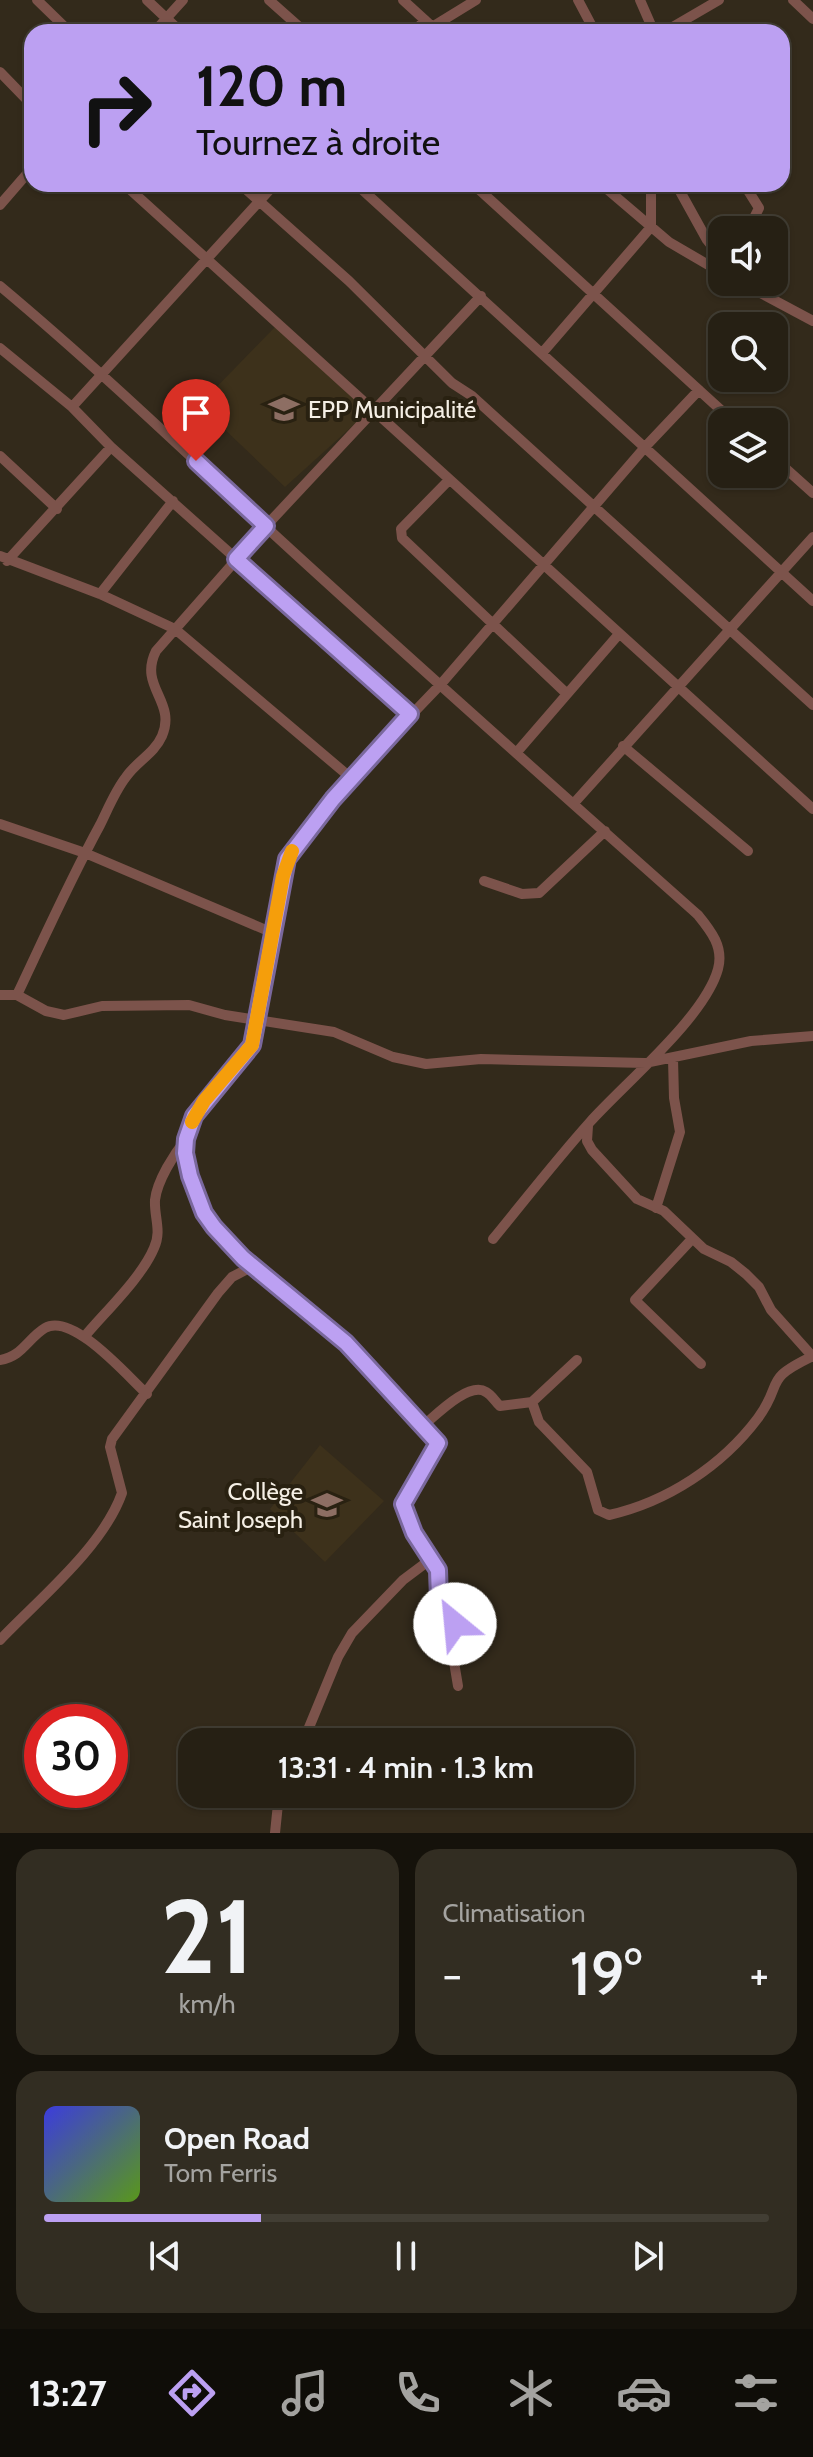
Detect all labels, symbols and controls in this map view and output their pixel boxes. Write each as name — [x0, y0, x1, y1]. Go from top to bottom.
text: 120 m — [196, 52, 347, 120]
icon: right — [64, 56, 168, 160]
text: Tournez à droite — [196, 120, 440, 164]
map controls — [708, 216, 788, 488]
button: sound — [708, 216, 788, 296]
button: search — [708, 312, 788, 392]
pin — [162, 379, 230, 461]
icon: arrive — [174, 391, 218, 435]
school or university icon: EPP Municipalité — [267, 392, 301, 426]
place label: EPP Municipalité — [308, 395, 476, 424]
button: layers — [708, 408, 788, 488]
place label: Collège Saint Joseph — [178, 1477, 303, 1534]
school or university icon: Collège Saint Joseph — [310, 1488, 344, 1522]
position arrow — [413, 1582, 497, 1666]
speed limit sign: 30 — [24, 1704, 128, 1808]
text: 13:31 · 4 min · 1.3 km — [278, 1749, 534, 1786]
text: 21 — [161, 1873, 254, 1999]
text: Climatisation — [443, 1897, 586, 1929]
text: 19° — [570, 1937, 642, 2010]
text: − — [443, 1948, 462, 2001]
text: + — [750, 1948, 769, 2001]
text: km/h — [179, 1988, 236, 2020]
text: Open Road — [164, 2120, 310, 2157]
text: Tom Ferris — [164, 2157, 277, 2189]
icon: previous — [143, 2234, 187, 2278]
icon: pause — [384, 2234, 428, 2278]
icon: next — [626, 2234, 670, 2278]
icon: directions — [164, 2365, 220, 2421]
icon: music — [277, 2365, 333, 2421]
icon: phone — [390, 2365, 446, 2421]
icon: climate — [503, 2365, 559, 2421]
icon: car — [616, 2365, 672, 2421]
icon: filters — [728, 2365, 784, 2421]
text: 13:27 — [28, 2371, 107, 2415]

